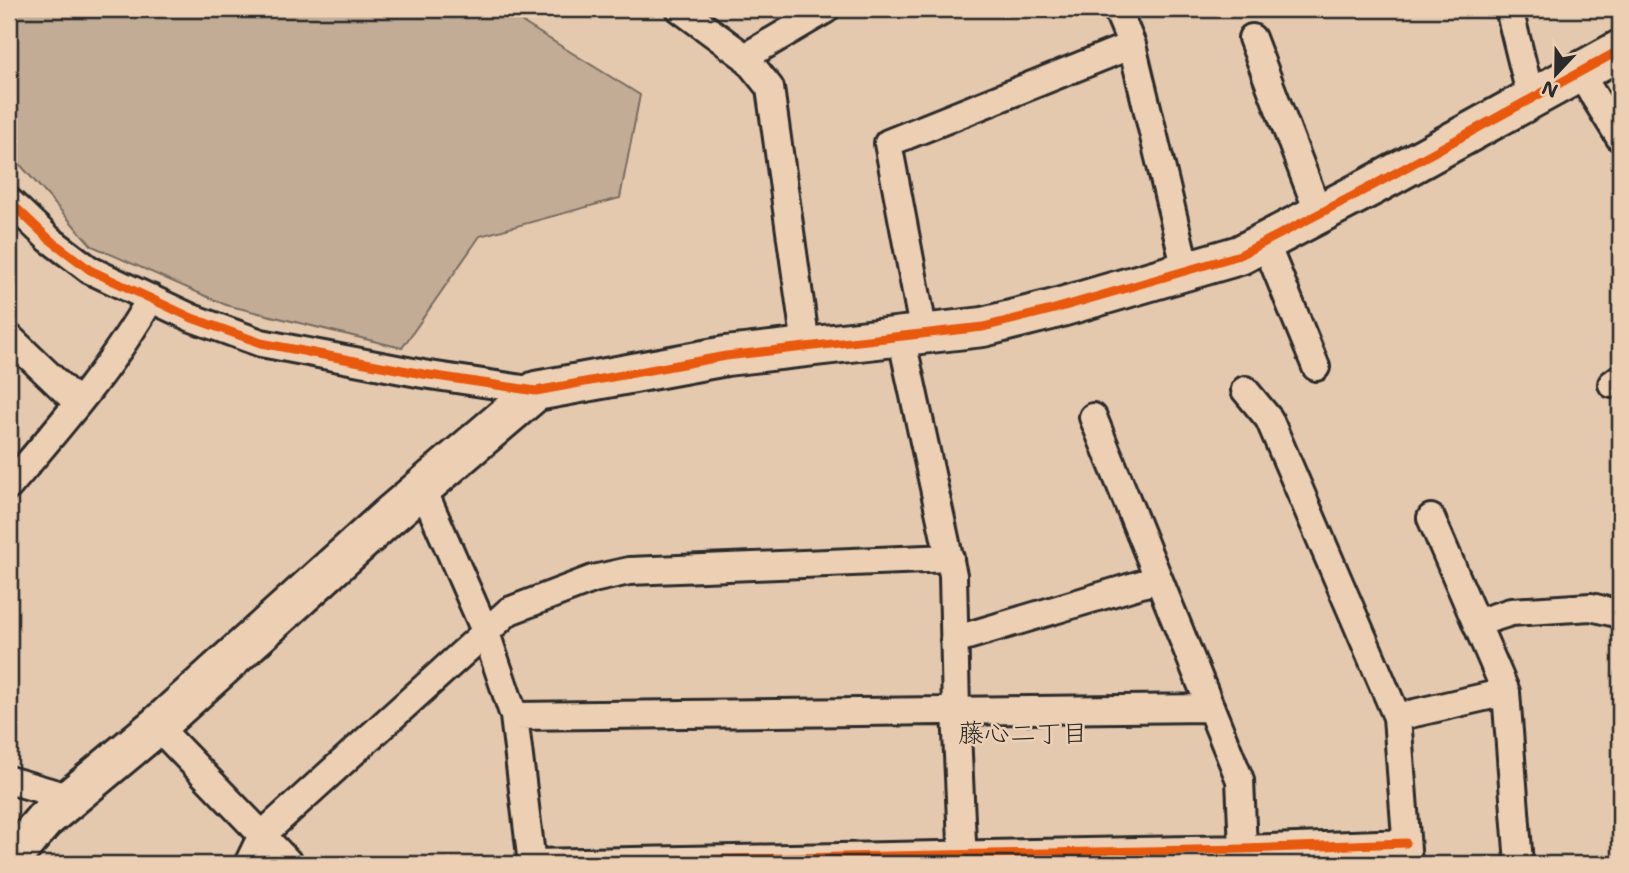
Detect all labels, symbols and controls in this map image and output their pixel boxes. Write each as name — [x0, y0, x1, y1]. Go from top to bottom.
north arrow — [1520, 38, 1590, 108]
text: N — [1538, 75, 1561, 104]
district label: 藤心二丁目 — [958, 715, 1088, 750]

